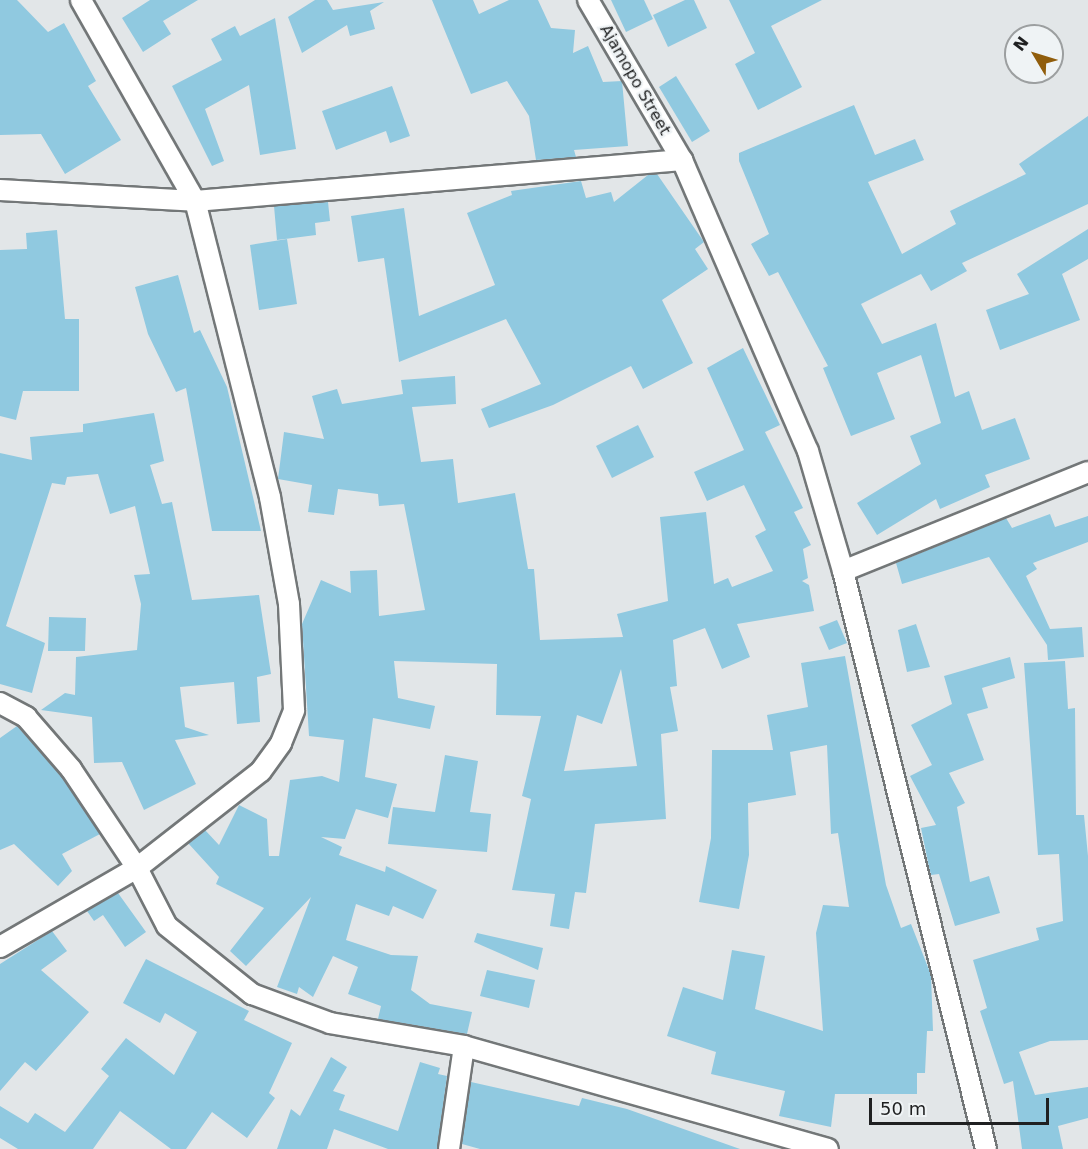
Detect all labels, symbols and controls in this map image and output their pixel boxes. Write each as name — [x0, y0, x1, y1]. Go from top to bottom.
street label: Ajamopo Street — [596, 21, 674, 139]
north arrow — [1004, 24, 1064, 84]
text: N — [1009, 33, 1033, 55]
scale bar — [872, 1086, 1052, 1124]
text: 50 m — [880, 1098, 926, 1119]

